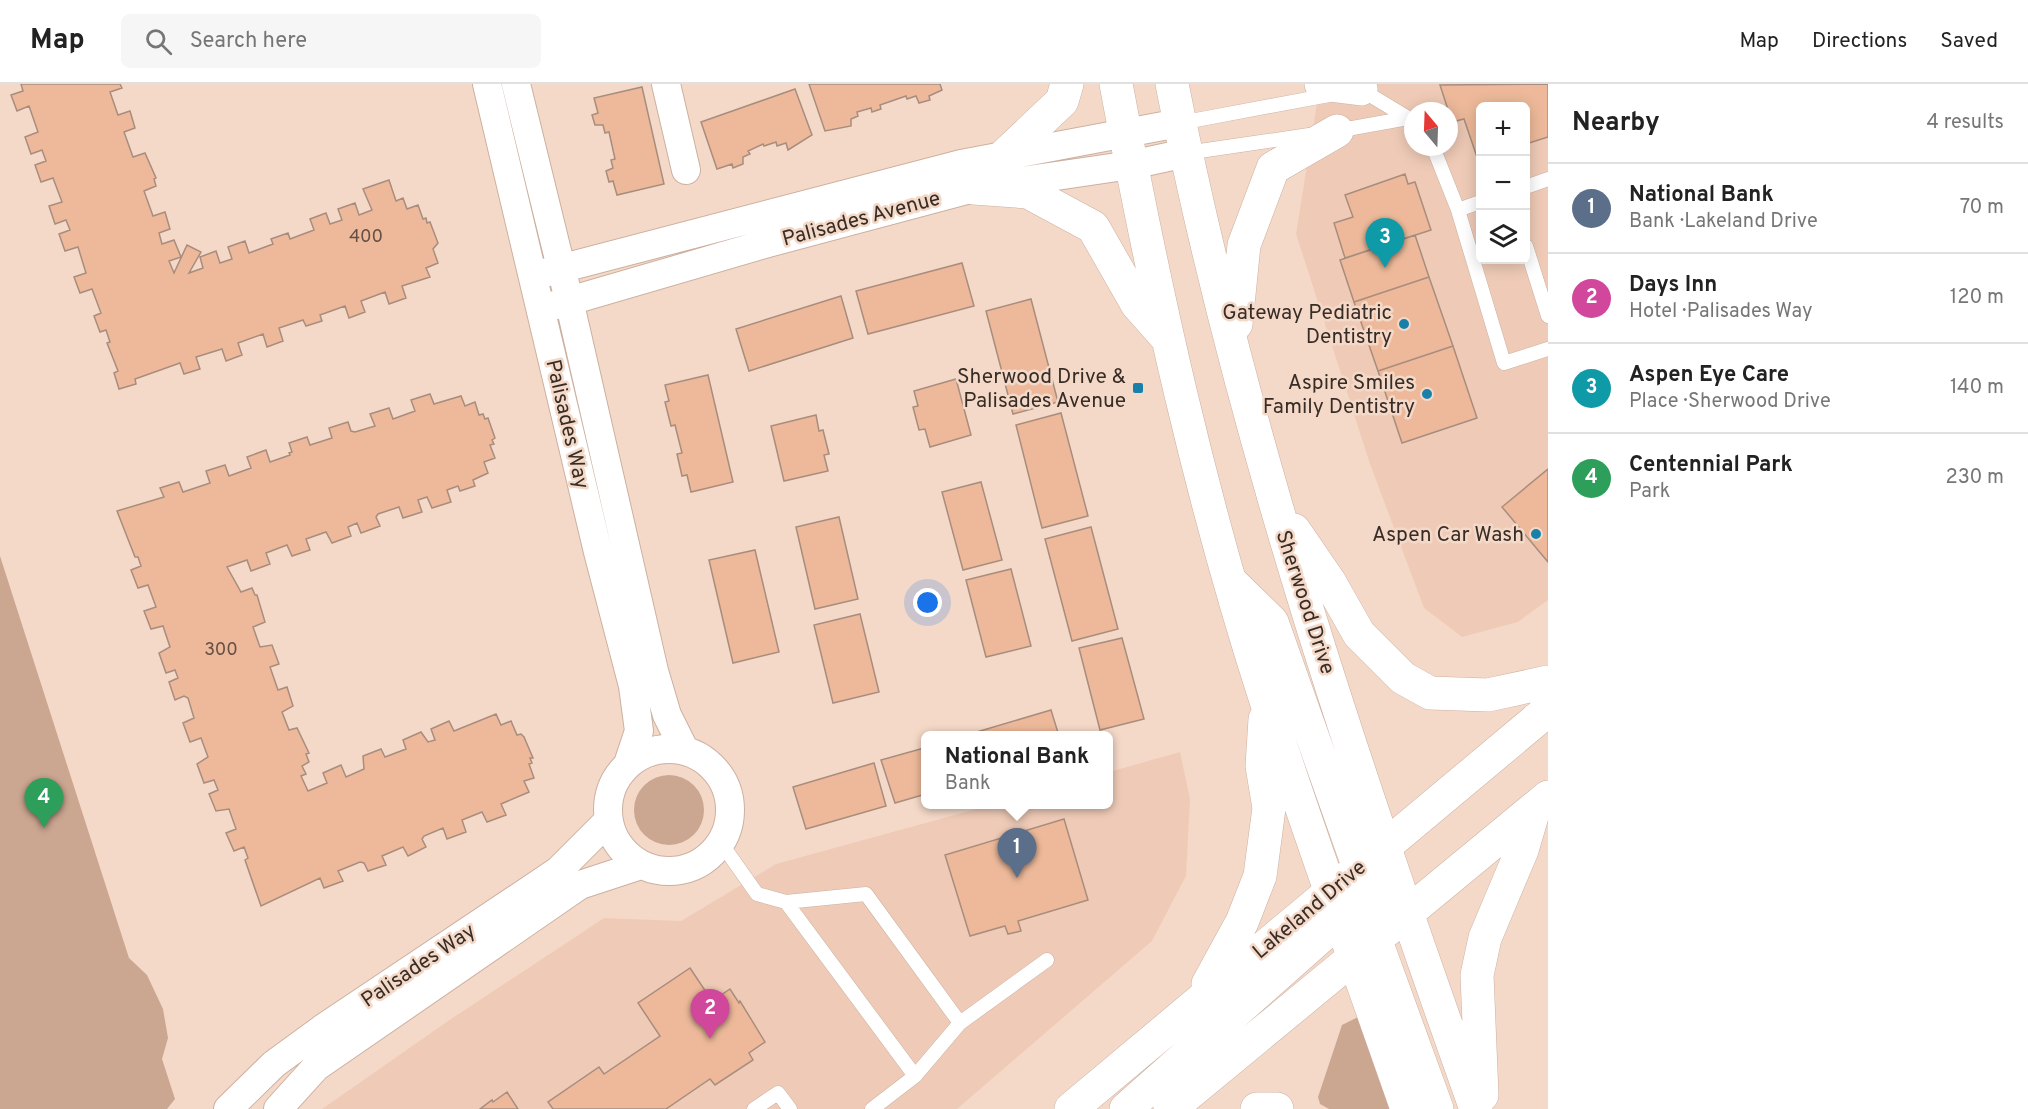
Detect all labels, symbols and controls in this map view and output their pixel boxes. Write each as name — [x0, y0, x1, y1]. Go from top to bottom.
search box — [121, 14, 541, 68]
text: Map — [30, 23, 85, 59]
icon: search — [142, 25, 175, 58]
text: Search here — [190, 28, 307, 55]
text: Map — [1739, 28, 1779, 55]
text: Directions — [1812, 28, 1907, 55]
text: Saved — [1940, 28, 1998, 55]
north arrow — [1404, 102, 1458, 156]
map controls — [1476, 102, 1530, 264]
button: + — [1476, 102, 1530, 156]
text: Nearby — [1572, 107, 1660, 140]
text: 4 results — [1927, 110, 2004, 136]
button: − — [1476, 156, 1530, 210]
text: National Bank — [1629, 182, 1774, 209]
street label: Palisades Avenue — [779, 185, 943, 254]
text: 1 — [1588, 195, 1596, 221]
text: 70 m — [1960, 195, 2004, 221]
text: Bank · Lakeland Drive — [1629, 209, 1818, 235]
button: layers — [1476, 210, 1530, 264]
pin: 3 — [1366, 218, 1404, 268]
house number: 400 — [349, 226, 383, 249]
text: Days Inn — [1629, 272, 1717, 299]
text: 2 — [1585, 285, 1598, 311]
text: 120 m — [1950, 285, 2004, 311]
text: Hotel · Palisades Way — [1629, 299, 1813, 325]
place label: Gateway Pediatric Dentistry — [1222, 300, 1392, 351]
marker: Gateway Pediatric Dentistry — [1397, 317, 1411, 331]
street label: Palisades Way — [539, 357, 595, 492]
text: Aspen Eye Care — [1629, 362, 1789, 389]
place label: Sherwood Drive & Palisades Avenue — [957, 364, 1126, 415]
place label: Aspire Smiles Family Dentistry — [1263, 370, 1415, 421]
text: 3 — [1586, 375, 1598, 401]
text: 140 m — [1950, 375, 2004, 401]
marker: Sherwood Drive & Palisades Avenue — [1131, 381, 1145, 395]
marker: Aspire Smiles Family Dentistry — [1420, 387, 1434, 401]
text: Place · Sherwood Drive — [1629, 389, 1831, 415]
text: Centennial Park — [1629, 452, 1793, 479]
text: 4 — [1585, 465, 1598, 491]
text: 230 m — [1945, 465, 2004, 491]
text: Park — [1629, 479, 1670, 505]
place label: Aspen Car Wash — [1372, 522, 1524, 549]
street label: Sherwood Drive — [1269, 527, 1341, 678]
marker: Aspen Car Wash — [1529, 527, 1543, 541]
your location — [913, 588, 942, 617]
house number: 300 — [204, 639, 238, 662]
popup — [921, 731, 1113, 809]
text: National Bank — [945, 744, 1089, 771]
text: Bank — [945, 771, 991, 797]
pin: 4 — [24, 778, 63, 828]
pin: 1 — [998, 828, 1036, 878]
street label: Lakeland Drive — [1248, 855, 1372, 966]
street label: Palisades Way — [356, 918, 481, 1014]
pin: 2 — [690, 990, 730, 1039]

